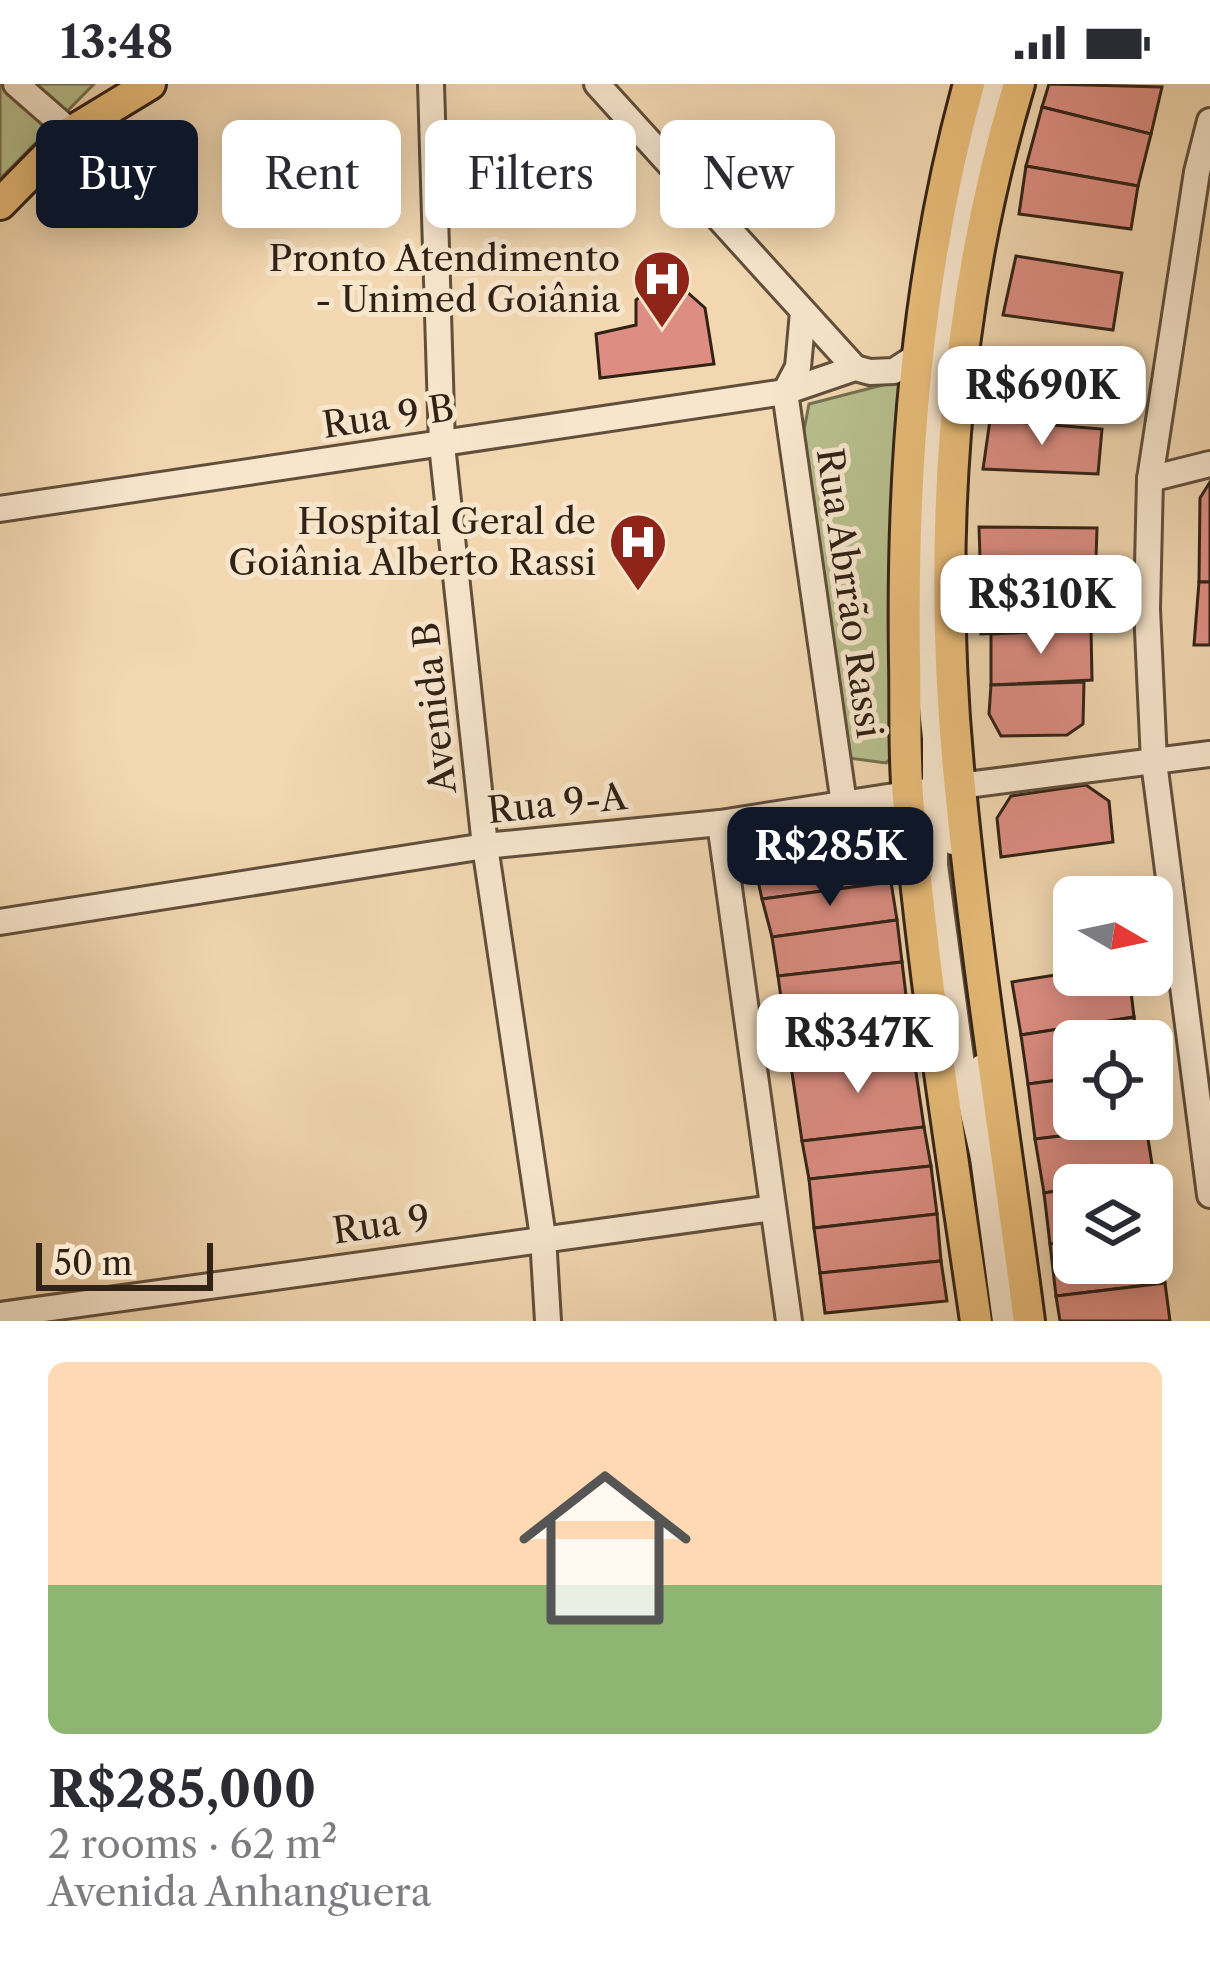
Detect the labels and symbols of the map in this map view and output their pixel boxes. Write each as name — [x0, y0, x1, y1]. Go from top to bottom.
place label: Pronto Atendimento - Unimed Goiânia — [268, 236, 620, 321]
hospital icon: Pronto Atendimento - Unimed Goiânia — [631, 248, 693, 330]
pin: R$690K — [944, 346, 1140, 448]
street label: Rua 9 B — [319, 385, 457, 447]
street label: Rua Abrrão Rassi — [808, 445, 892, 741]
place label: Hospital Geral de Goiânia Alberto Rassi — [228, 499, 596, 584]
hospital icon: Hospital Geral de Goiânia Alberto Rassi — [607, 511, 669, 593]
pin: R$310K — [943, 555, 1139, 657]
street label: Avenida B — [403, 620, 465, 797]
street label: Rua 9-A — [485, 774, 630, 832]
pin: R$285K — [732, 807, 928, 909]
north arrow — [1053, 876, 1173, 996]
pin: R$347K — [760, 994, 956, 1096]
street label: Rua 9 — [330, 1195, 432, 1253]
scale bar — [36, 1237, 213, 1290]

